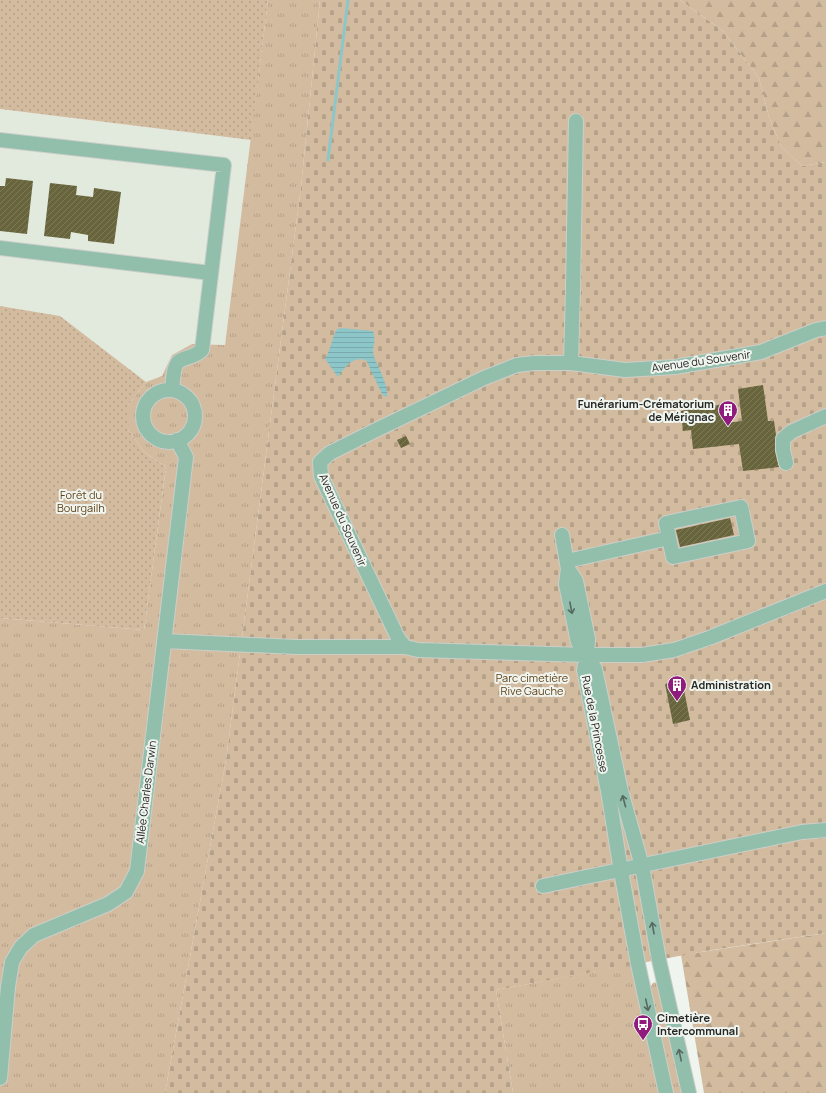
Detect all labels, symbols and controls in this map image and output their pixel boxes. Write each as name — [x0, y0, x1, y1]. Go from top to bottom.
street label: Avenue du Souvenir — [651, 346, 751, 375]
place label: Funérarium-Crématorium de Mérignac — [578, 396, 714, 424]
building icon: Funérarium-Crématorium de Mérignac — [717, 399, 739, 427]
street label: Avenue du Souvenir — [316, 471, 371, 568]
park label: Forêt du Bourgailh — [57, 487, 105, 515]
one-way arrow — [567, 601, 575, 614]
park label: Parc cimetière Rive Gauche — [496, 670, 569, 698]
street label: Rue de la Princesse — [579, 674, 612, 774]
building icon: Administration — [666, 674, 688, 702]
place label: Administration — [691, 677, 771, 692]
street label: Allée Charles Darwin — [132, 740, 159, 844]
one-way arrow — [620, 795, 627, 808]
one-way arrow — [649, 922, 657, 935]
one-way arrow — [643, 999, 651, 1012]
place label: Cimetière Intercommunal — [657, 1010, 738, 1038]
bus stop icon: Cimetière Intercommunal — [632, 1013, 654, 1041]
one-way arrow — [676, 1049, 684, 1062]

